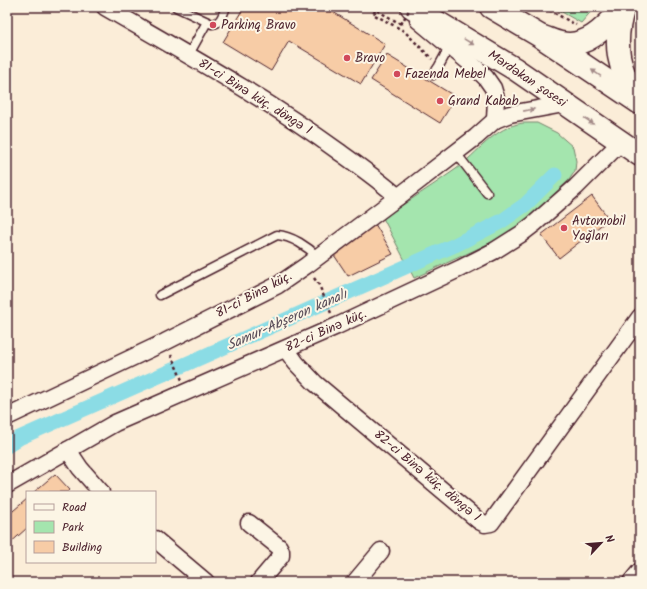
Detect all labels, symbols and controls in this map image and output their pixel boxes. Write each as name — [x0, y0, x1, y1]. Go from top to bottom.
place label: Parkinq Bravo — [221, 15, 296, 36]
marker: Parkinq Bravo — [208, 20, 218, 30]
one-way arrow — [463, 38, 475, 45]
street label: Mərdəkan şosesi — [483, 45, 571, 114]
place label: Bravo — [355, 48, 385, 69]
street label: 81-ci Binə küç. döngə 1 — [194, 53, 316, 141]
marker: Bravo — [342, 53, 352, 63]
place label: Fazenda Mebel — [405, 64, 486, 85]
marker: Fazenda Mebel — [392, 69, 402, 79]
one-way arrow — [591, 69, 601, 77]
place label: Grand Kabab — [448, 91, 519, 112]
marker: Grand Kabab — [435, 96, 445, 106]
one-way arrow — [523, 107, 535, 113]
one-way arrow — [584, 117, 595, 125]
place label: Avtomobil Yağları — [572, 211, 626, 247]
marker: Avtomobil Yağları — [559, 223, 569, 233]
street label: 81-ci Binə küç. — [212, 266, 296, 324]
water label: Samur-Abşeron kanalı — [223, 283, 352, 356]
street label: 82-ci Binə küç. — [282, 304, 370, 358]
street label: 82-ci Binə küç. döngə 1 — [369, 425, 485, 527]
legend — [26, 491, 156, 563]
text: Road — [62, 498, 87, 517]
text: Park — [62, 518, 84, 537]
north arrow — [581, 523, 621, 563]
text: N — [599, 532, 619, 546]
text: Building — [62, 538, 102, 557]

